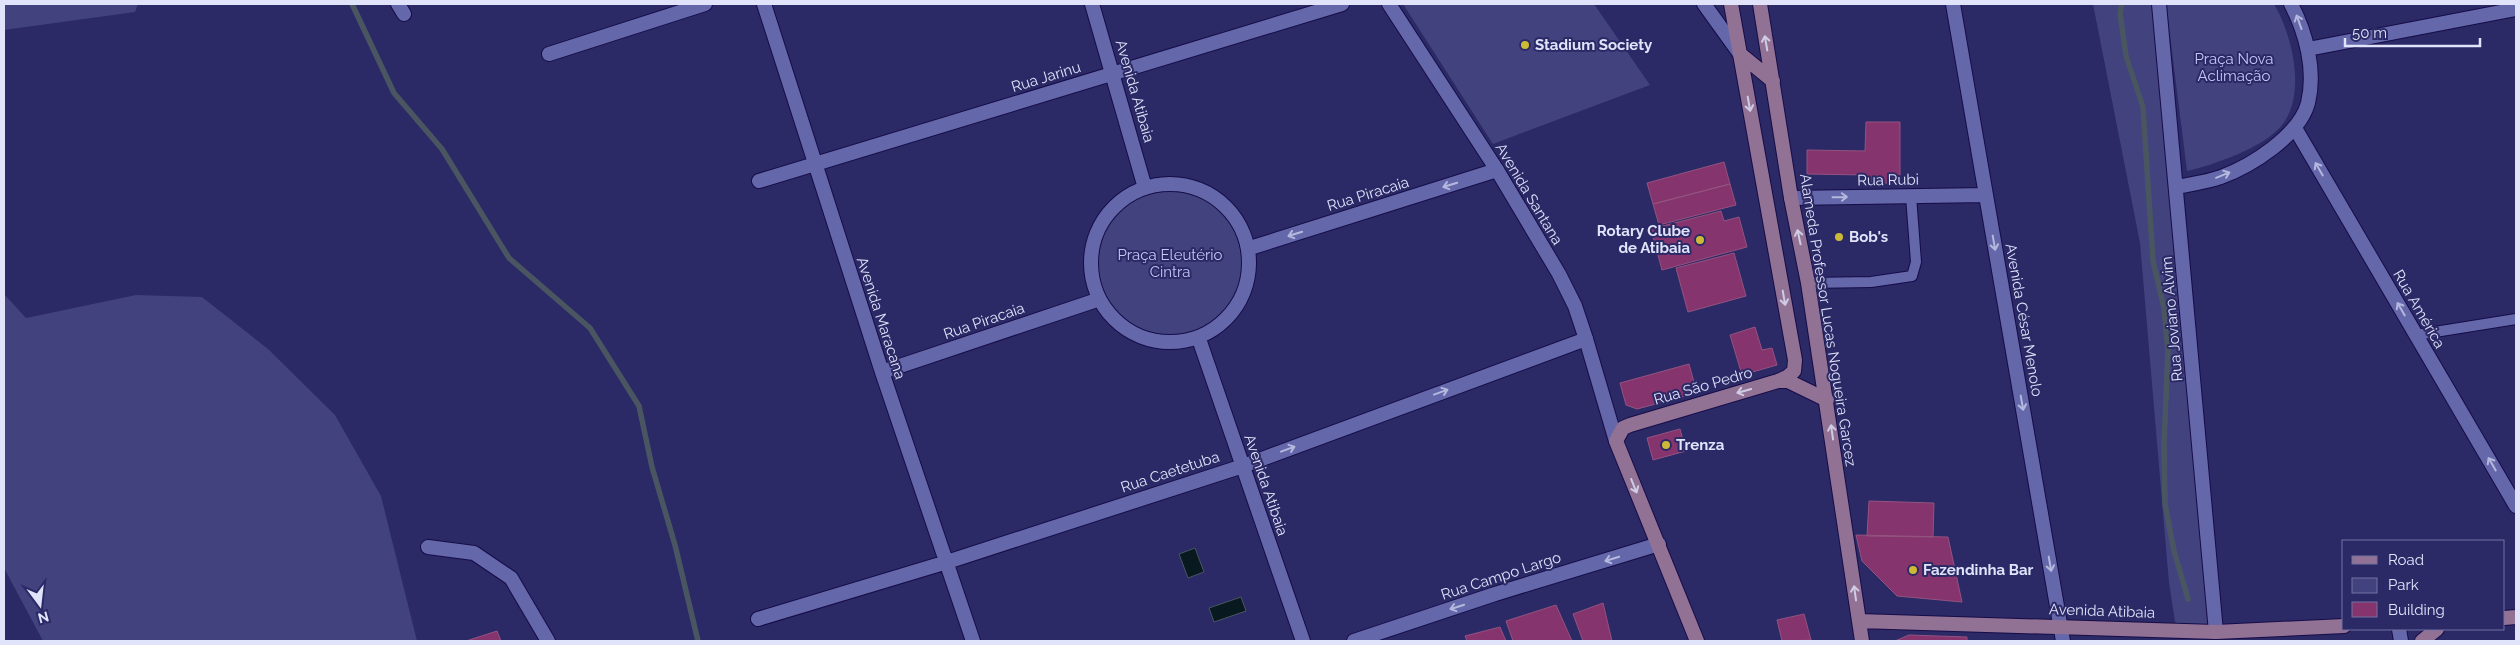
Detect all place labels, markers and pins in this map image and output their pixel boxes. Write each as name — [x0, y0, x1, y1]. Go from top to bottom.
place label: Stadium Society — [1535, 36, 1653, 54]
marker: Stadium Society — [1519, 39, 1531, 51]
place label: Rotary Clube de Atibaia — [1597, 222, 1690, 257]
place label: Bob's — [1849, 228, 1888, 246]
marker: Bob's — [1833, 231, 1845, 243]
marker: Rotary Clube de Atibaia — [1694, 234, 1706, 246]
place label: Trenza — [1676, 436, 1725, 454]
marker: Trenza — [1660, 439, 1672, 451]
place label: Fazendinha Bar — [1923, 561, 2034, 579]
marker: Fazendinha Bar — [1907, 564, 1919, 576]

